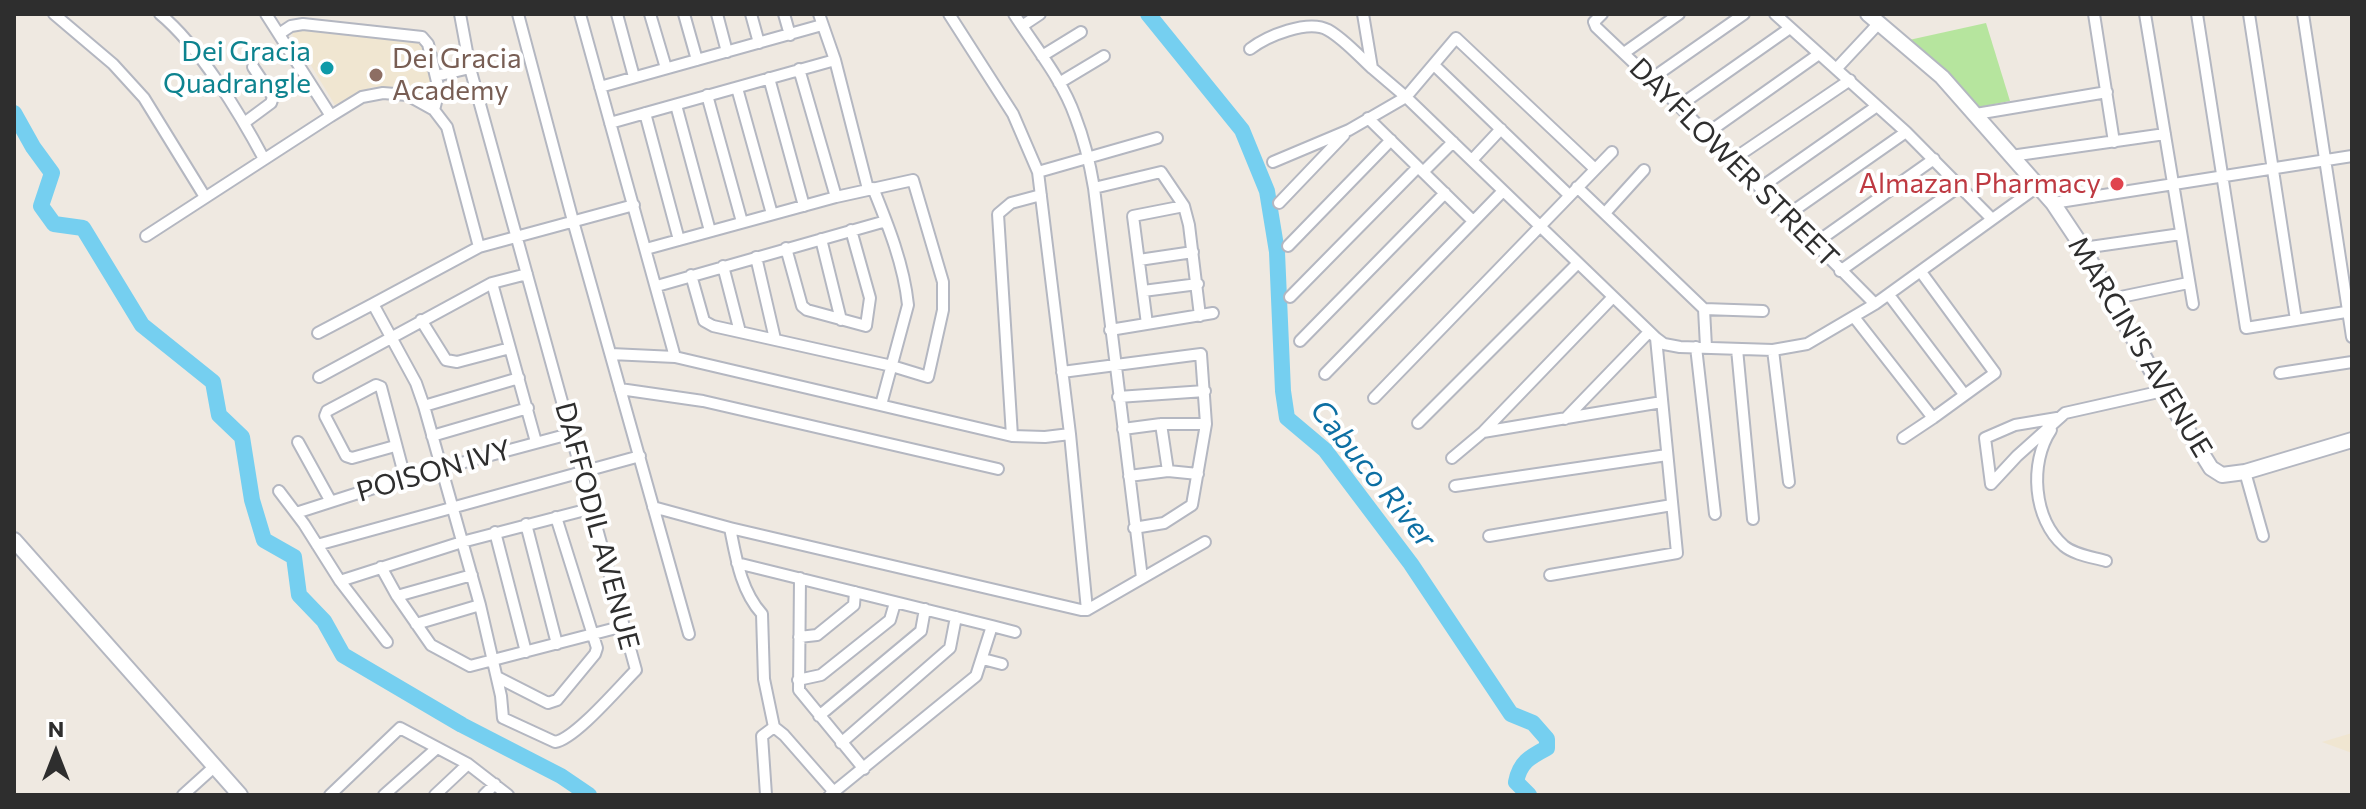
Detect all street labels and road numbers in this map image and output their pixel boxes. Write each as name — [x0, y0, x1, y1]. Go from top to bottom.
street label: DAYFLOWER STREET — [1622, 51, 1846, 275]
street label: MARCIN'S AVENUE — [2061, 231, 2219, 463]
street label: DAFFODIL AVENUE — [548, 398, 646, 654]
street label: POISON IVY — [353, 433, 515, 509]

